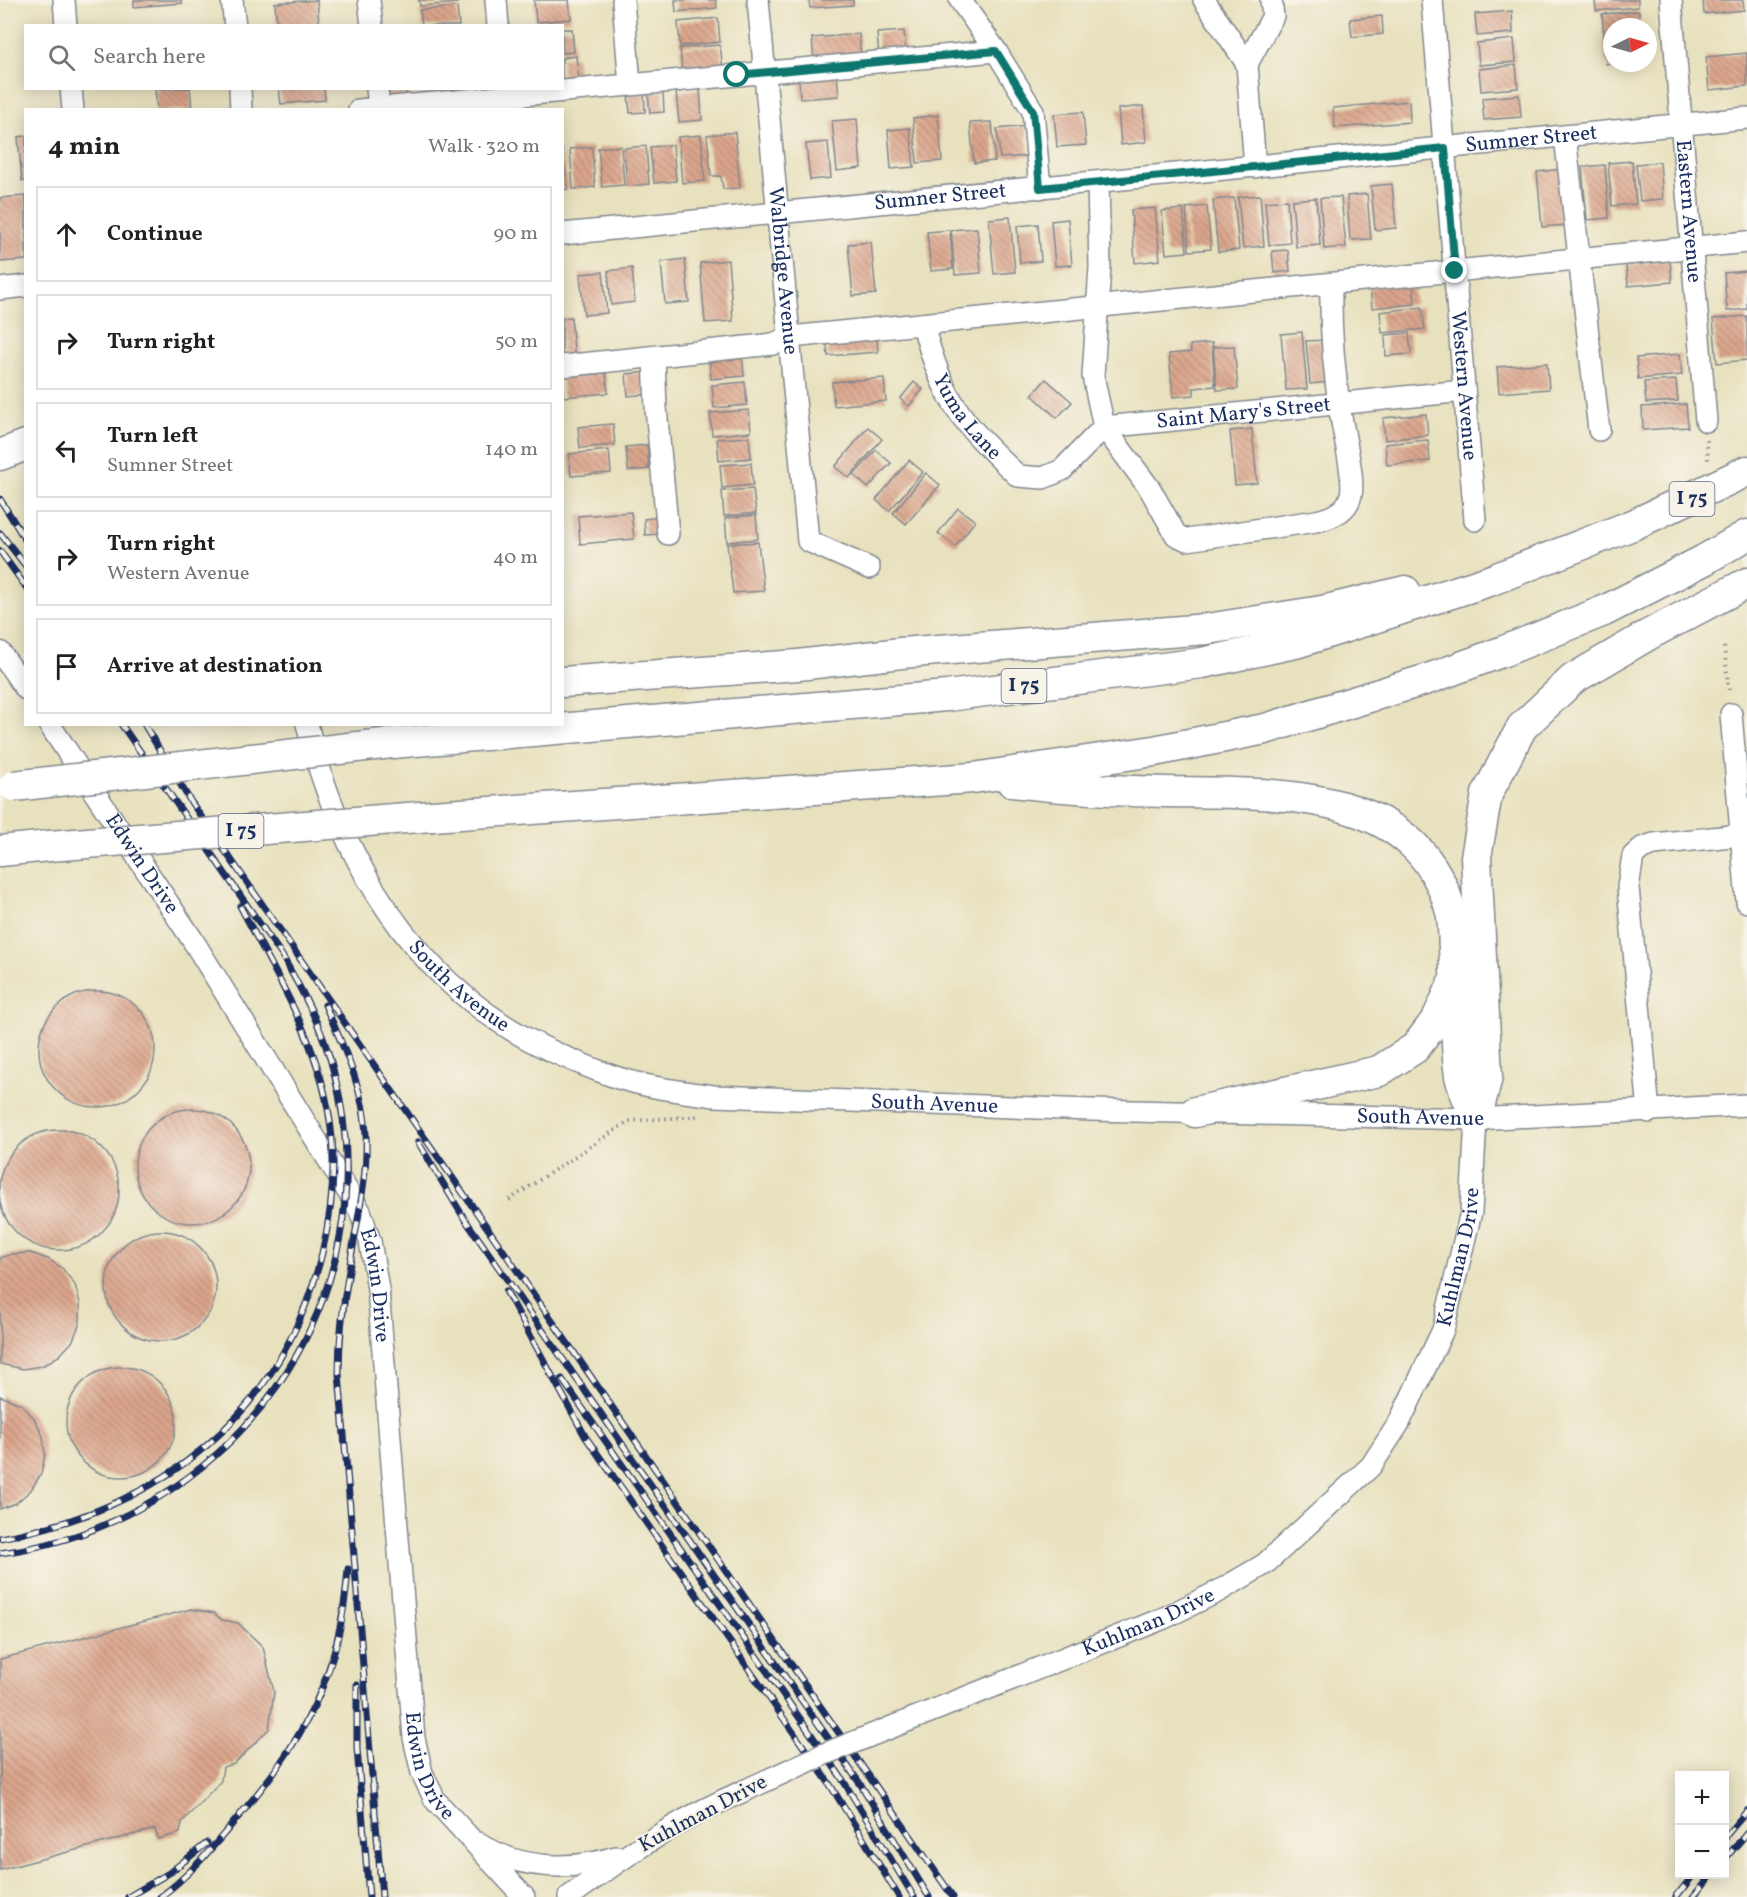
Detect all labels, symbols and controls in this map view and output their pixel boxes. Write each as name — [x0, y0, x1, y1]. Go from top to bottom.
north arrow — [1603, 18, 1657, 72]
search box — [24, 24, 564, 90]
icon: search — [45, 41, 78, 74]
text: Search here — [93, 42, 206, 73]
route start — [723, 61, 749, 87]
street label: Sumner Street — [1464, 118, 1599, 160]
text: 4 min — [48, 129, 120, 165]
text: Walk · 320 m — [428, 133, 540, 161]
street label: Eastern Avenue — [1668, 139, 1709, 284]
street label: Sumner Street — [873, 176, 1008, 218]
street label: Walbridge Avenue — [761, 186, 805, 356]
icon: ahead — [50, 218, 83, 251]
text: Continue — [107, 219, 203, 250]
text: 90 m — [494, 220, 538, 248]
route end — [1441, 257, 1467, 283]
street label: Western Avenue — [1443, 310, 1485, 462]
icon: right — [50, 326, 83, 359]
text: Turn right — [107, 327, 215, 358]
text: 50 m — [495, 328, 538, 356]
street label: Yuma Lane — [926, 369, 1008, 467]
street label: Saint Mary's Street — [1155, 390, 1332, 436]
text: Turn left — [107, 421, 198, 452]
icon: left — [50, 434, 83, 467]
text: 140 m — [485, 436, 538, 464]
text: Sumner Street — [107, 452, 233, 480]
road number: I 75 — [1670, 482, 1714, 516]
text: Turn right — [107, 529, 215, 560]
icon: right — [50, 542, 83, 575]
text: 40 m — [493, 544, 538, 572]
text: Western Avenue — [107, 560, 250, 588]
icon: arrive — [50, 650, 83, 683]
text: Arrive at destination — [107, 651, 323, 682]
road number: I 75 — [1002, 669, 1046, 703]
street label: Edwin Drive — [98, 808, 186, 920]
road number: I 75 — [218, 814, 264, 848]
street label: South Avenue — [401, 934, 515, 1039]
street label: South Avenue — [870, 1087, 999, 1121]
street label: South Avenue — [1356, 1102, 1485, 1134]
street label: Kuhlman Drive — [1430, 1187, 1487, 1330]
street label: Edwin Drive — [352, 1224, 397, 1343]
street label: Kuhlman Drive — [1078, 1581, 1220, 1664]
street label: Edwin Drive — [397, 1711, 461, 1827]
street label: Kuhlman Drive — [634, 1768, 773, 1860]
map controls — [1675, 1771, 1729, 1879]
button: + — [1675, 1771, 1729, 1825]
button: − — [1675, 1825, 1729, 1879]

